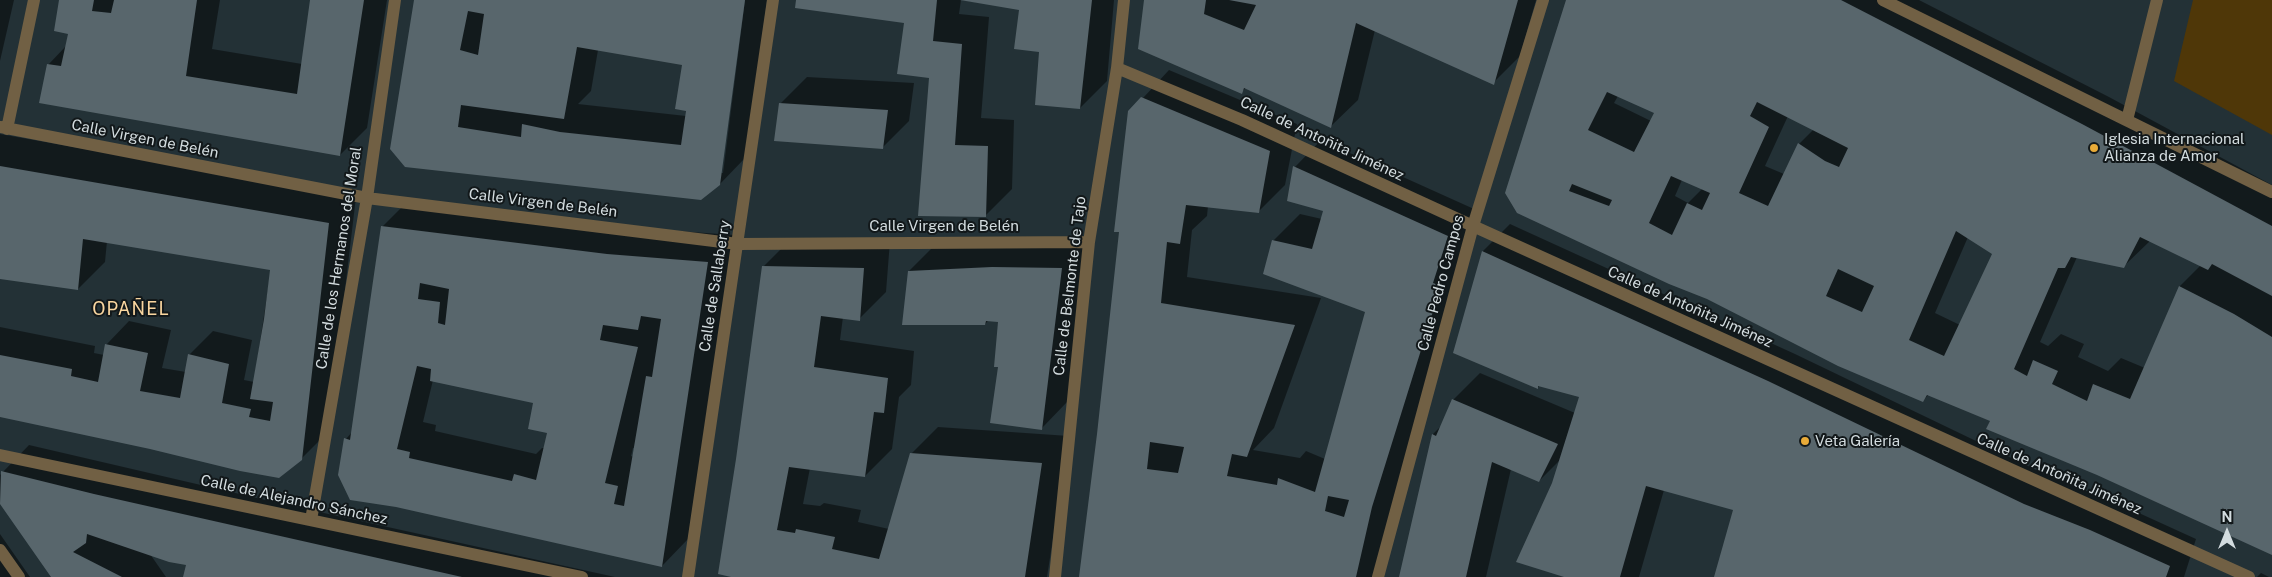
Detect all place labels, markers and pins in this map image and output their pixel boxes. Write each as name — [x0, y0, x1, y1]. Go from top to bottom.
place label: Iglesia Internacional Alianza de Amor — [2104, 130, 2245, 165]
marker: Iglesia Internacional Alianza de Amor — [2088, 142, 2100, 154]
place label: Veta Galería — [1815, 432, 1900, 450]
marker: Veta Galería — [1799, 435, 1811, 447]

